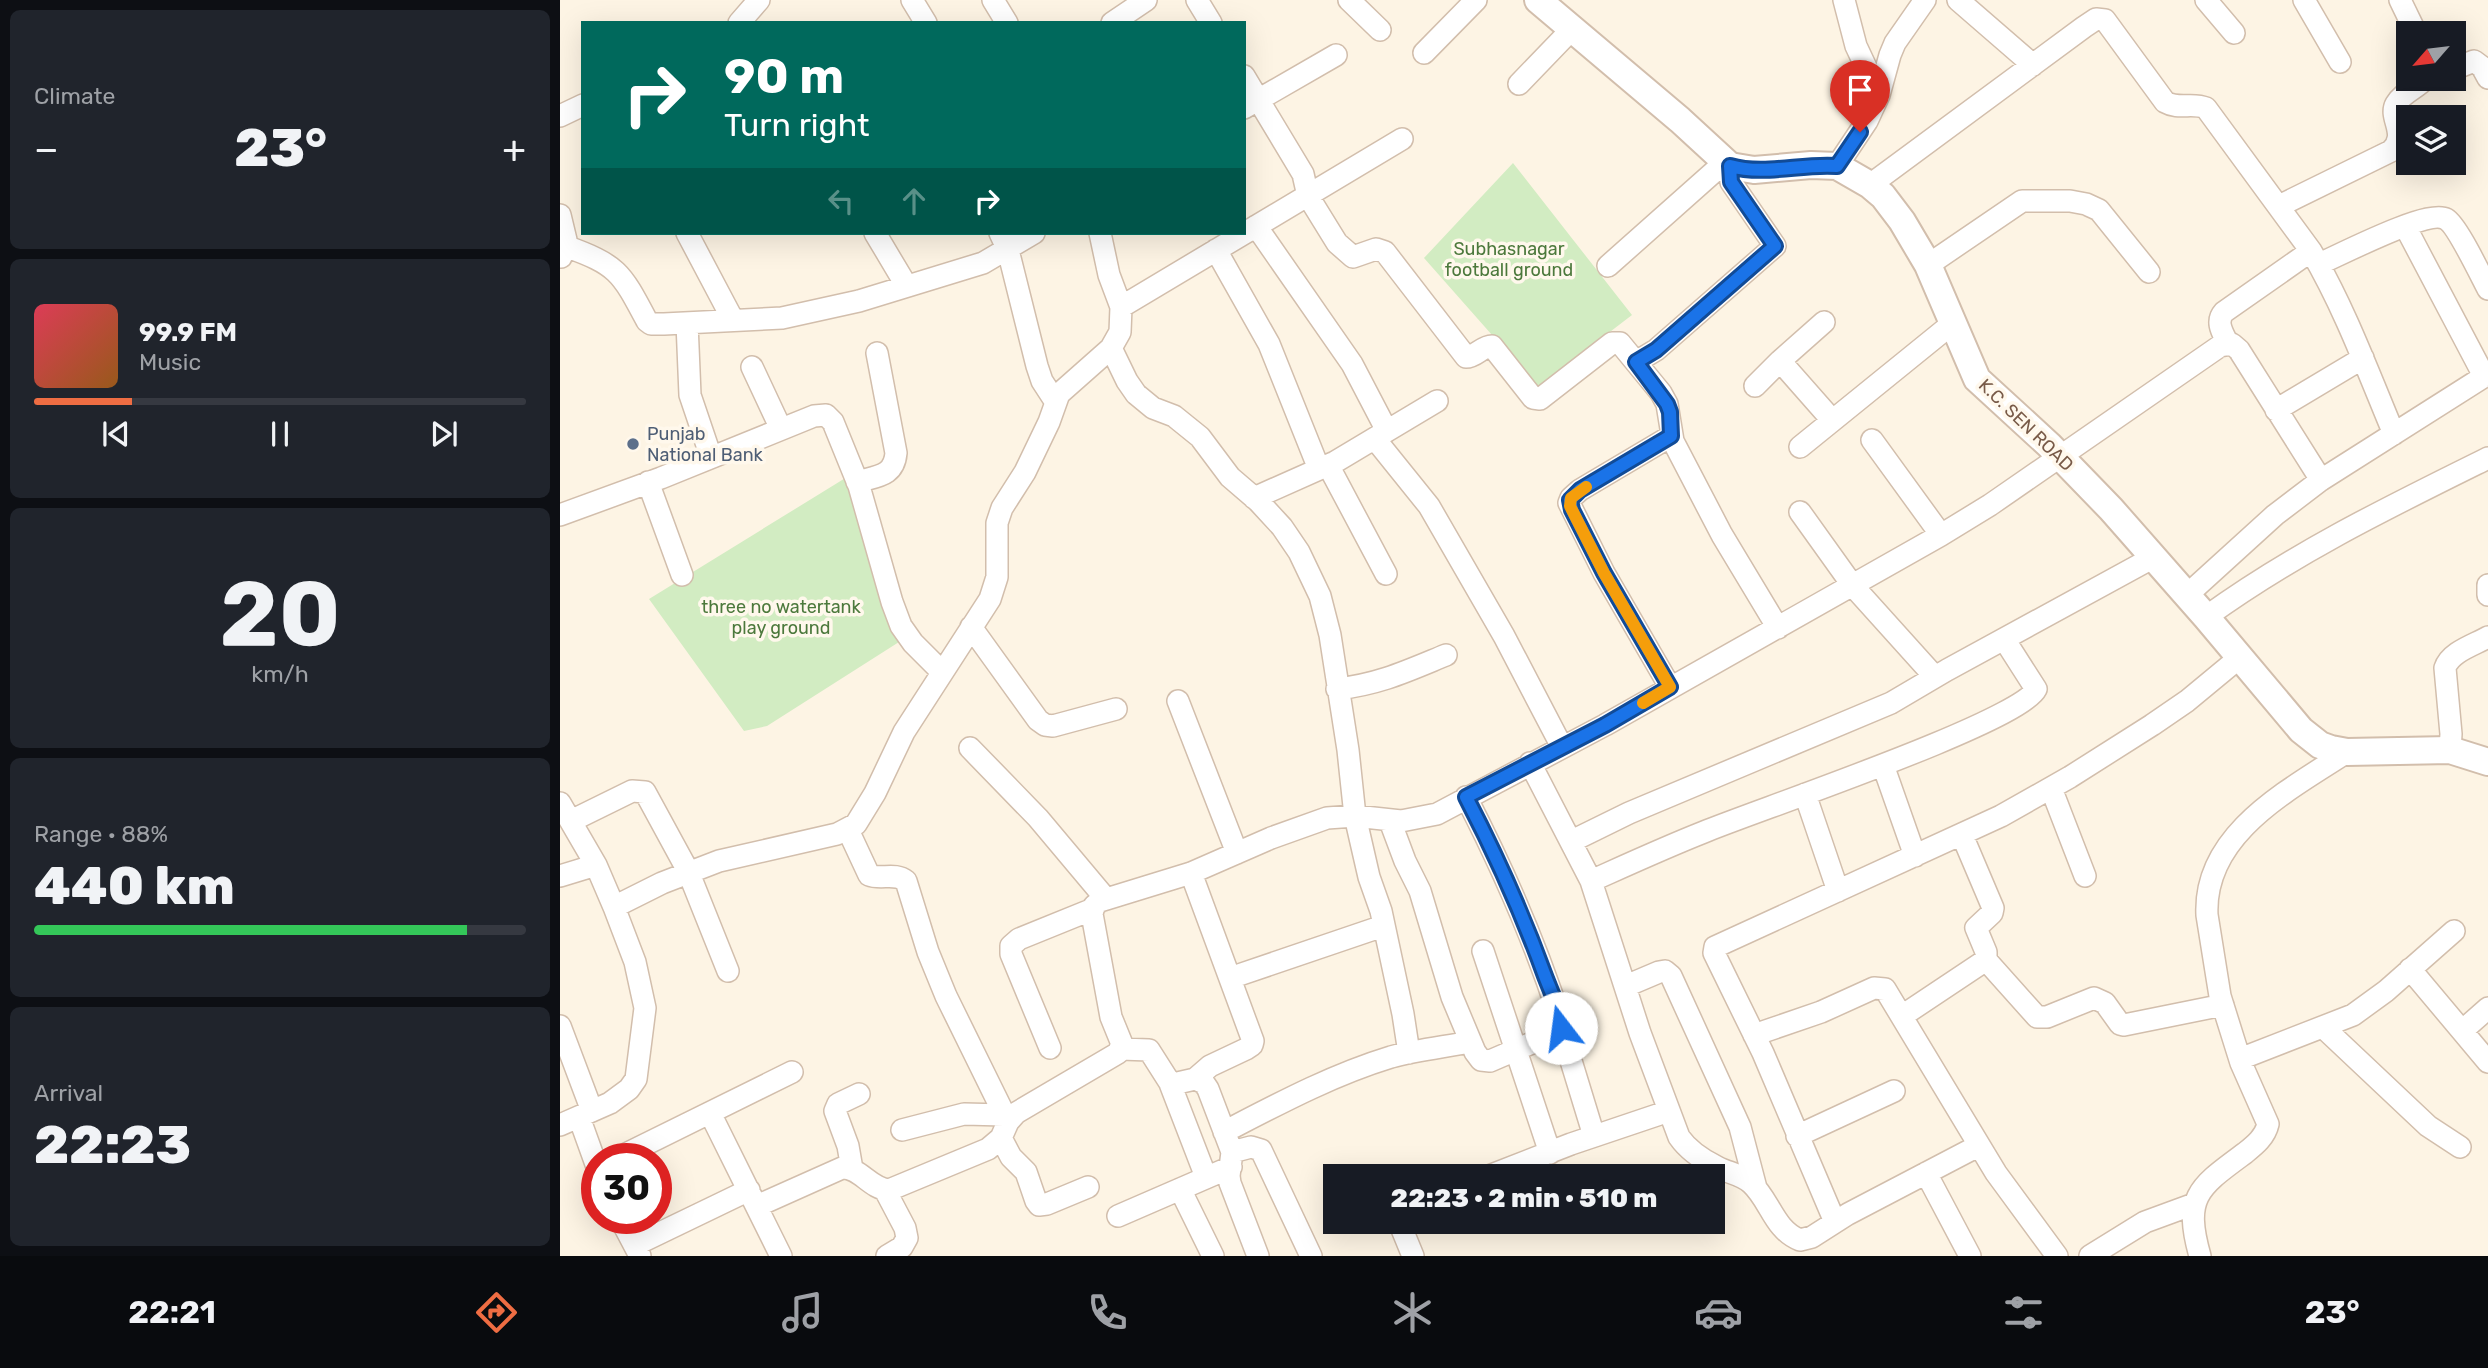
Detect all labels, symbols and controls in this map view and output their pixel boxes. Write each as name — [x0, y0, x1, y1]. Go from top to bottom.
north arrow — [2396, 21, 2466, 91]
map controls — [2396, 21, 2466, 175]
text: 90 m — [724, 47, 844, 105]
icon: right — [609, 49, 700, 140]
pin — [1830, 60, 1890, 132]
icon: arrive — [1841, 71, 1879, 109]
text: Climate — [34, 82, 115, 110]
button: layers — [2396, 105, 2466, 175]
text: Turn right — [724, 106, 869, 144]
text: 23° — [234, 117, 327, 179]
text: − — [34, 126, 59, 172]
text: + — [502, 126, 526, 172]
icon: left — [822, 182, 860, 220]
icon: ahead — [895, 182, 933, 220]
icon: right — [968, 182, 1006, 220]
park label: Subhasnagar football ground — [1445, 238, 1573, 281]
text: 99.9 FM — [139, 317, 237, 348]
text: Music — [139, 348, 201, 376]
street label: K.C. SEN ROAD — [1974, 374, 2078, 476]
icon: previous — [97, 415, 135, 453]
icon: pause — [261, 415, 299, 453]
icon: next — [425, 415, 463, 453]
place label: Punjab National Bank — [647, 423, 764, 466]
marker: Punjab National Bank — [625, 436, 641, 452]
text: 20 — [219, 560, 341, 668]
park label: three no watertank play ground — [701, 596, 862, 639]
text: km/h — [251, 660, 309, 688]
text: Range · 88% — [34, 820, 168, 848]
text: 440 km — [34, 855, 235, 917]
position arrow — [1524, 991, 1598, 1065]
text: Arrival — [34, 1079, 103, 1107]
text: 22:23 — [34, 1114, 191, 1176]
speed limit sign: 30 — [581, 1143, 672, 1234]
text: 22:23 · 2 min · 510 m — [1391, 1183, 1657, 1214]
icon: directions — [472, 1288, 521, 1337]
icon: music — [778, 1288, 827, 1337]
icon: phone — [1083, 1288, 1132, 1337]
icon: climate — [1388, 1288, 1437, 1337]
icon: car — [1694, 1288, 1743, 1337]
icon: filters — [1999, 1288, 2048, 1337]
text: 22:21 — [128, 1293, 216, 1331]
text: 23° — [2305, 1293, 2360, 1331]

